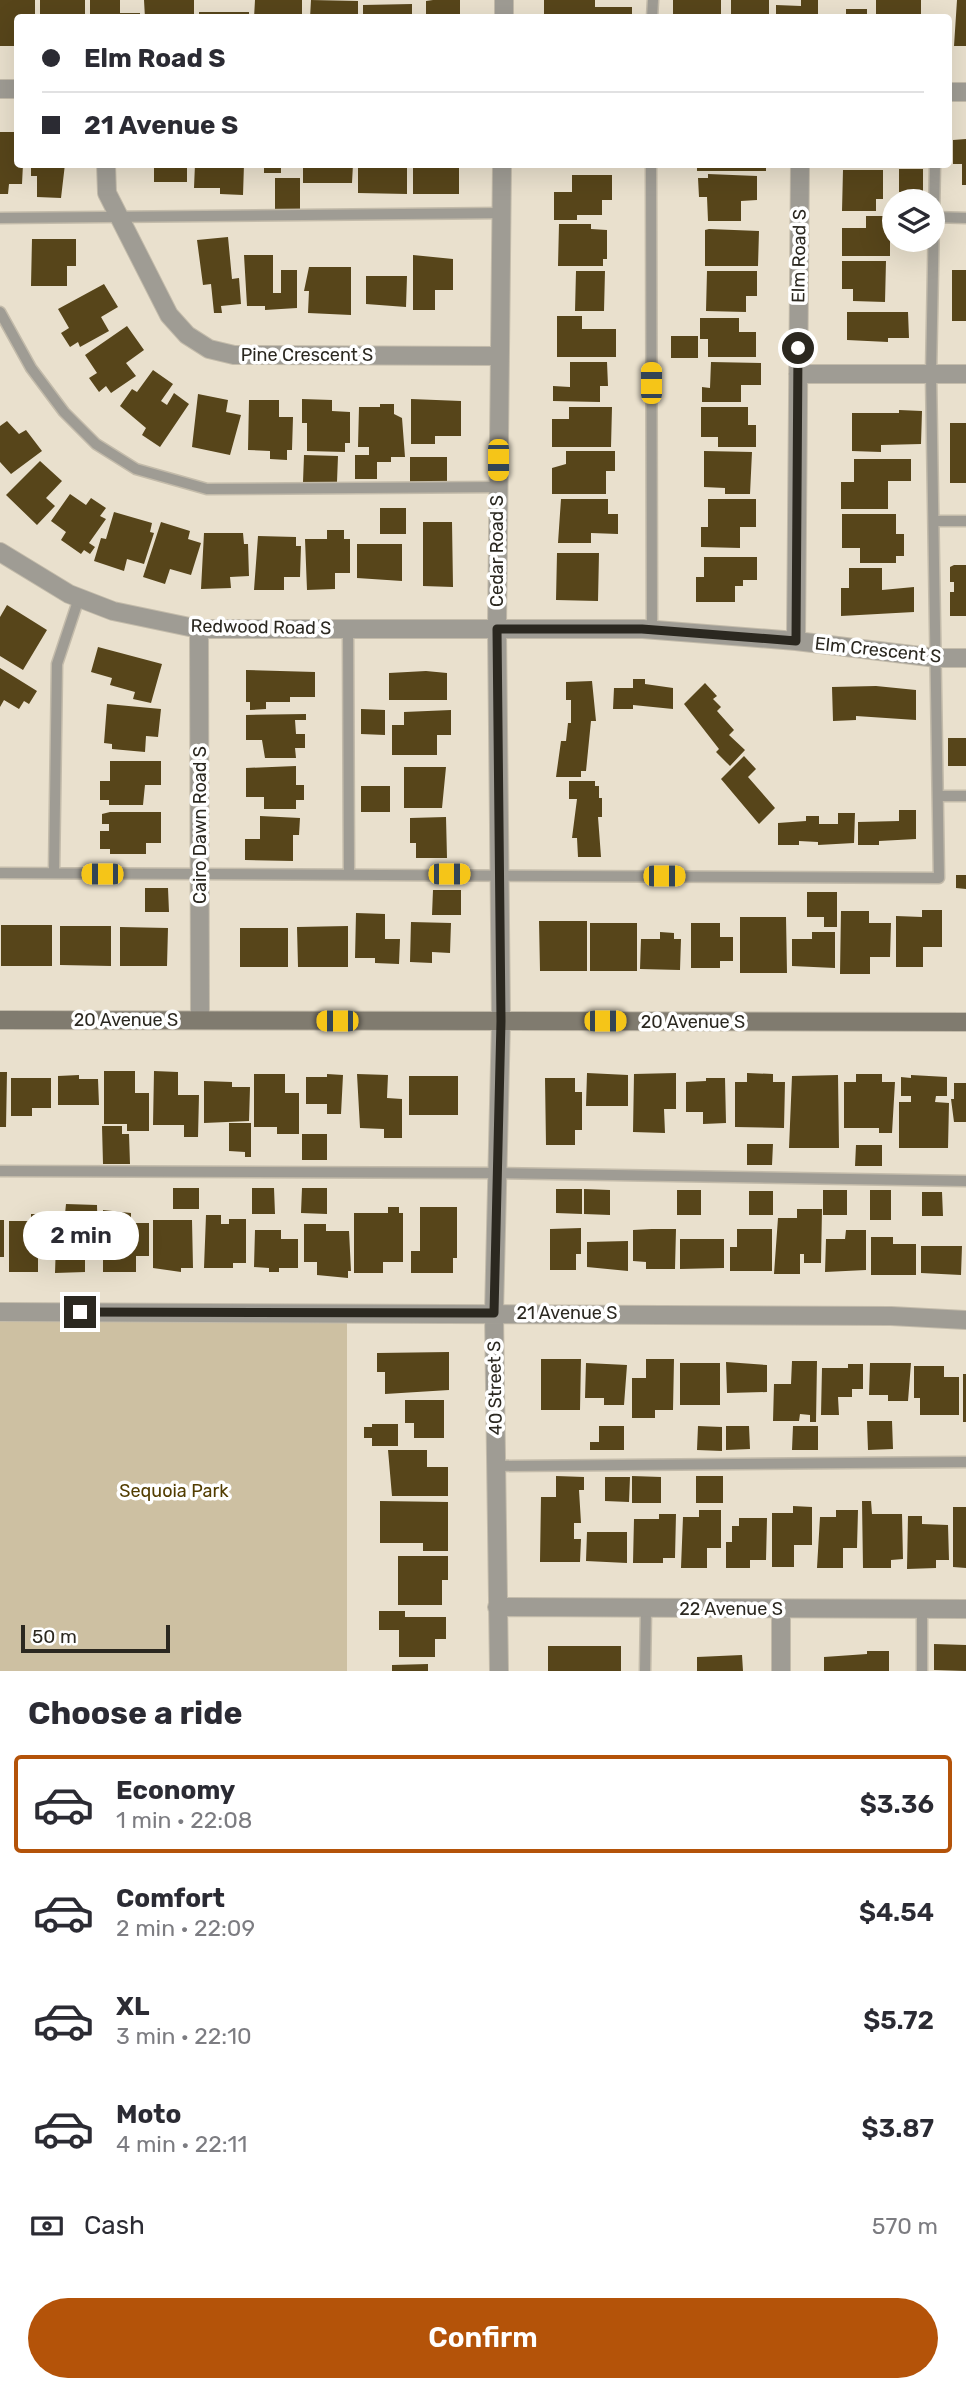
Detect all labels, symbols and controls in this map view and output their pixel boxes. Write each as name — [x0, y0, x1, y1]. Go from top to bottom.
text: Elm Road S — [84, 43, 226, 74]
text: 21 Avenue S — [84, 110, 238, 141]
map controls — [882, 189, 945, 252]
button: layers — [882, 189, 945, 252]
street label: Elm Road S — [787, 209, 811, 303]
route start — [782, 332, 814, 364]
street label: Pine Crescent S — [241, 344, 373, 366]
car — [641, 362, 662, 404]
car — [488, 439, 509, 481]
street label: Cedar Road S — [486, 495, 508, 607]
street label: Redwood Road S — [190, 615, 332, 639]
street label: Elm Crescent S — [814, 632, 942, 668]
street label: Cairo Dawn Road S — [189, 746, 211, 904]
car — [82, 864, 124, 885]
car — [429, 864, 471, 885]
car — [644, 866, 686, 887]
street label: 20 Avenue S — [74, 1009, 178, 1031]
car — [317, 1011, 359, 1032]
car — [585, 1011, 627, 1032]
street label: 20 Avenue S — [641, 1011, 745, 1033]
callout: 2 min — [22, 1210, 138, 1260]
text: 2 min — [50, 1221, 112, 1249]
route end — [64, 1296, 96, 1328]
street label: 21 Avenue S — [517, 1302, 617, 1324]
street label: 40 Street S — [483, 1340, 507, 1436]
park label: Sequoia Park — [119, 1480, 229, 1502]
street label: 22 Avenue S — [679, 1598, 783, 1620]
scale bar — [21, 1622, 170, 1654]
text: 50 m — [32, 1625, 77, 1648]
text: Choose a ride — [28, 1694, 242, 1732]
icon: car — [32, 1773, 95, 1836]
text: Economy — [116, 1775, 235, 1806]
text: $3.36 — [860, 1789, 934, 1820]
text: 1 min · 22:08 — [116, 1806, 252, 1834]
icon: car — [32, 1881, 95, 1944]
text: Comfort — [116, 1883, 225, 1914]
text: $4.54 — [859, 1897, 934, 1928]
text: 2 min · 22:09 — [116, 1914, 255, 1942]
icon: car — [32, 1989, 95, 2052]
text: XL — [116, 1991, 149, 2022]
text: $5.72 — [863, 2005, 934, 2036]
text: 3 min · 22:10 — [116, 2022, 252, 2050]
icon: car — [32, 2097, 95, 2160]
text: Moto — [116, 2099, 181, 2130]
text: $3.87 — [861, 2113, 934, 2144]
text: 4 min · 22:11 — [116, 2130, 247, 2158]
icon: cash — [28, 2207, 66, 2245]
text: Cash — [84, 2210, 145, 2241]
text: 570 m — [872, 2212, 938, 2240]
button: Confirm — [28, 2298, 938, 2378]

